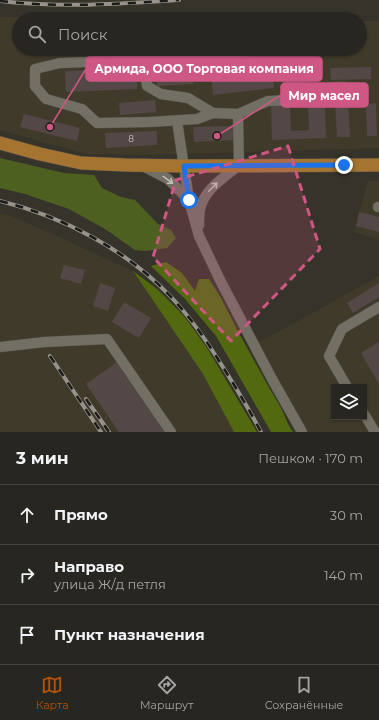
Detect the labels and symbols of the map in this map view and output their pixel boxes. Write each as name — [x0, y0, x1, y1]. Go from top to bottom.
callout: Армида, ООО Торговая компания — [86, 57, 322, 81]
text: Армида, ООО Торговая компания — [94, 61, 314, 76]
callout: Мир масел — [281, 83, 368, 107]
text: Мир масел — [288, 88, 360, 103]
house number: 8 — [128, 133, 134, 144]
route end — [335, 156, 353, 174]
one-way arrow — [162, 176, 173, 184]
one-way arrow — [208, 182, 218, 192]
route start — [180, 191, 198, 209]

